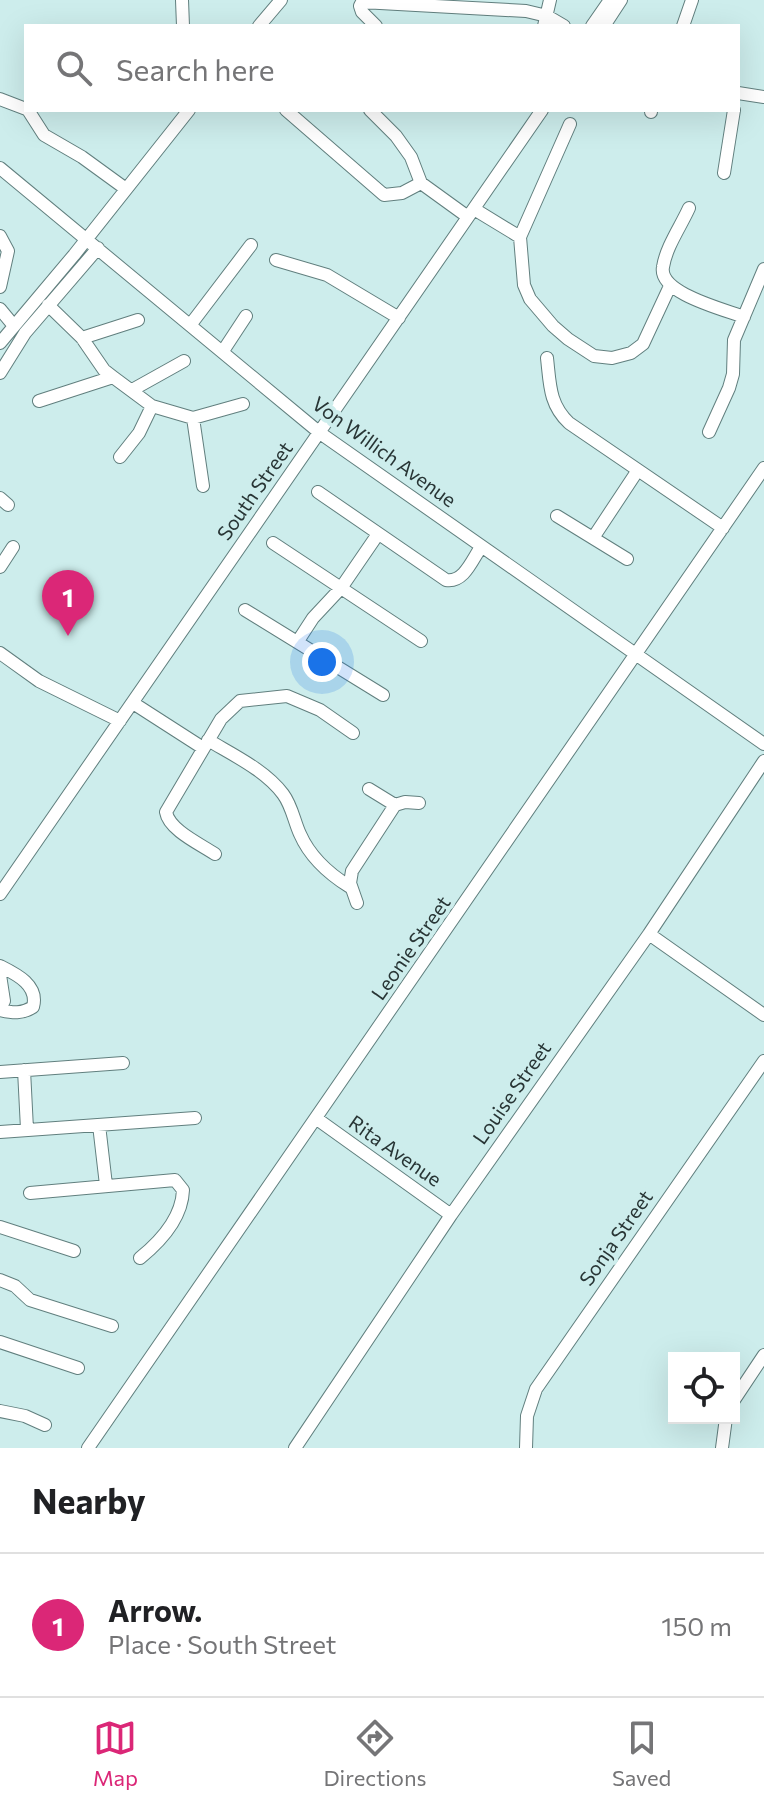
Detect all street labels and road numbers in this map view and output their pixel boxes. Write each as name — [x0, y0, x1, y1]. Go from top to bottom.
street label: Von Willich Avenue — [308, 391, 461, 512]
street label: South Street — [211, 436, 297, 544]
street label: Leonie Street — [366, 891, 455, 1004]
street label: Louise Street — [467, 1037, 555, 1148]
street label: Rita Avenue — [345, 1109, 447, 1191]
street label: Sonja Street — [573, 1185, 657, 1290]

